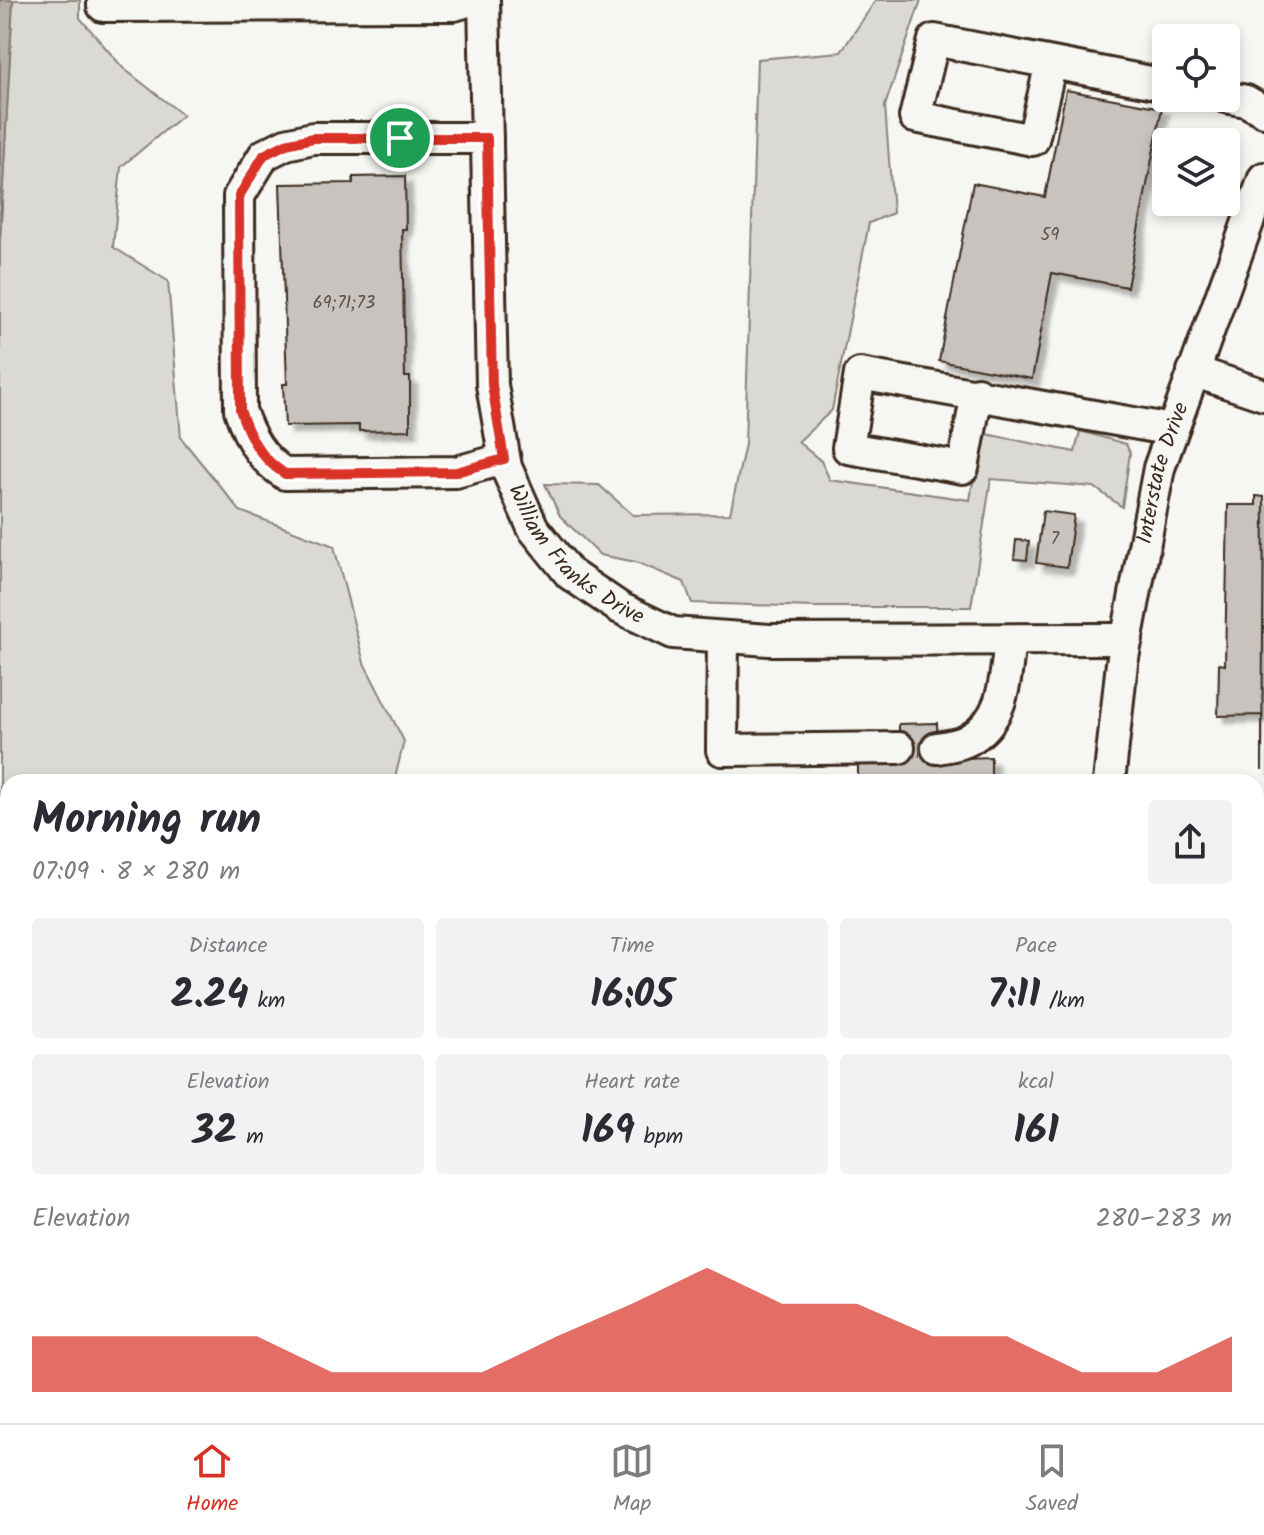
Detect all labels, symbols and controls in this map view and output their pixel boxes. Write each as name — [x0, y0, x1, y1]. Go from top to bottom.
map controls — [1152, 24, 1240, 216]
button: locate — [1152, 24, 1240, 112]
pin — [366, 104, 434, 172]
icon: arrive — [378, 116, 422, 160]
button: layers — [1152, 128, 1240, 216]
house number: 59 — [1041, 221, 1059, 250]
house number: 69;71;73 — [313, 289, 375, 318]
street label: Interstate Drive — [1127, 397, 1199, 547]
street label: William Franks Drive — [498, 479, 650, 634]
house number: 7 — [1051, 525, 1060, 554]
house number: 1 — [915, 739, 921, 768]
text: Morning run — [32, 786, 261, 856]
button: share — [1148, 800, 1232, 884]
text: 07:09 · 8 × 280 m — [32, 851, 240, 893]
text: Distance — [188, 929, 268, 964]
text: Time — [610, 929, 654, 964]
text: Pace — [1015, 929, 1057, 964]
text: 2.24 — [171, 964, 249, 1028]
text: 16:05 — [590, 964, 674, 1028]
text: 7:11 — [987, 964, 1040, 1028]
text: km — [249, 984, 285, 1019]
text: /km — [1040, 984, 1085, 1019]
text: Elevation — [186, 1065, 270, 1100]
text: Heart rate — [584, 1065, 680, 1100]
text: kcal — [1018, 1065, 1054, 1100]
text: 32 — [192, 1100, 237, 1164]
text: 169 — [581, 1100, 635, 1164]
text: 161 — [1013, 1100, 1059, 1164]
text: m — [237, 1120, 264, 1155]
text: bpm — [635, 1120, 683, 1155]
text: Elevation — [32, 1198, 130, 1240]
text: 280–283 m — [1096, 1198, 1232, 1240]
tab: Home — [186, 1439, 238, 1522]
tab: Map — [610, 1439, 654, 1522]
tab: Saved — [1026, 1439, 1078, 1522]

